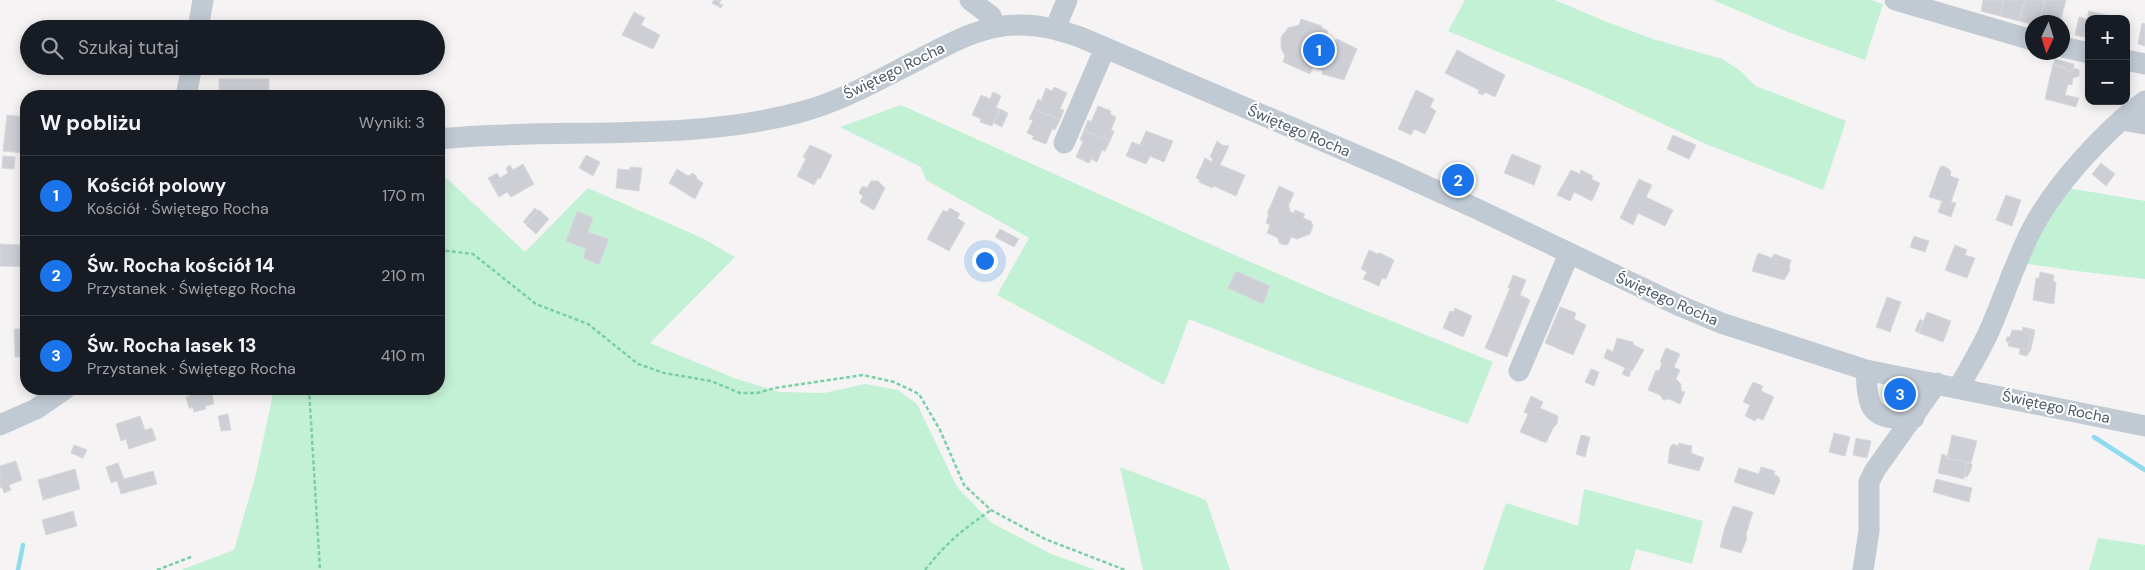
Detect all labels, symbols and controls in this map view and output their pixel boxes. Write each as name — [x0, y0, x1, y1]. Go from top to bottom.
north arrow — [2025, 15, 2070, 60]
map controls — [2085, 15, 2130, 105]
button: + — [2085, 15, 2130, 60]
search box — [20, 20, 445, 75]
pin: 1 — [1303, 31, 1335, 69]
icon: search — [38, 34, 66, 62]
text: Szukaj tutaj — [78, 35, 179, 60]
street label: Świętego Rocha — [840, 38, 948, 104]
button: − — [2085, 60, 2130, 105]
street label: Świętego Rocha — [1245, 100, 1353, 162]
text: W pobliżu — [40, 109, 141, 137]
text: Wyniki: 3 — [359, 112, 425, 133]
pin: 2 — [1442, 161, 1474, 199]
text: Kościół polowy — [87, 173, 226, 198]
text: 1 — [53, 185, 59, 206]
text: 170 m — [382, 185, 425, 206]
text: Kościół · Świętego Rocha — [87, 198, 269, 219]
your location — [972, 248, 998, 274]
text: Św. Rocha kościół 14 — [87, 253, 274, 278]
text: 2 — [51, 265, 61, 286]
text: 210 m — [381, 265, 425, 286]
street label: Świętego Rocha — [1613, 268, 1721, 330]
text: Przystanek · Świętego Rocha — [87, 278, 296, 299]
text: Św. Rocha lasek 13 — [87, 333, 257, 358]
text: 3 — [51, 345, 61, 366]
text: 410 m — [381, 345, 425, 366]
text: Przystanek · Świętego Rocha — [87, 358, 296, 379]
pin: 3 — [1884, 375, 1916, 413]
street label: Świętego Rocha — [2000, 386, 2112, 428]

